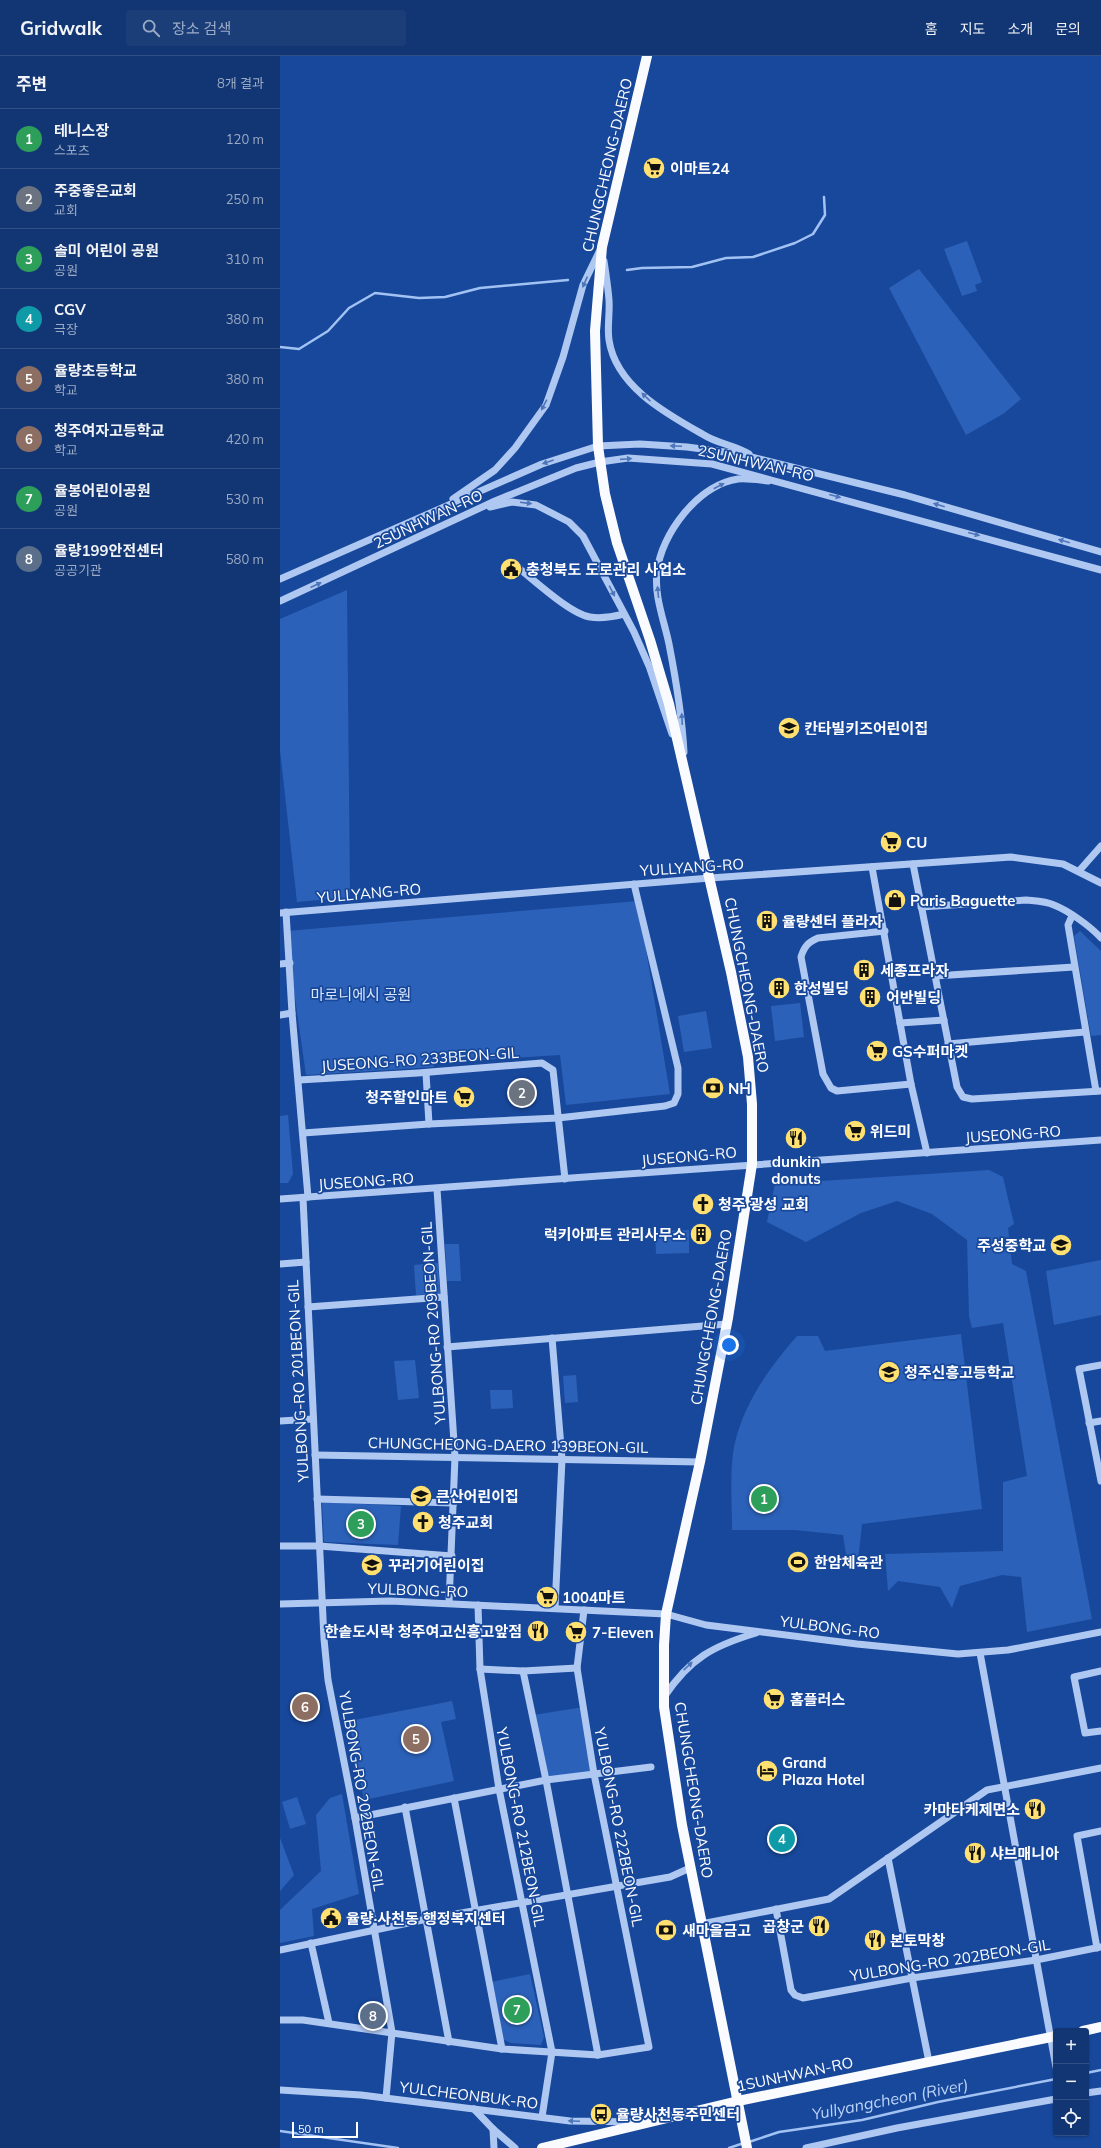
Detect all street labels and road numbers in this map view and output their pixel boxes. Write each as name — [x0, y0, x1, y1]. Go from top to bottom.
street label: CHUNGCHEONG-DAERO — [578, 76, 636, 254]
street label: 2SUNHWAN-RO — [696, 440, 816, 486]
street label: 2SUNHWAN-RO — [370, 485, 486, 553]
street label: YULLYANG-RO — [638, 854, 745, 880]
street label: YULLYANG-RO — [315, 879, 422, 907]
street label: CHUNGCHEONG-DAERO — [721, 896, 773, 1074]
street label: JUSEONG-RO 233BEON-GIL — [320, 1043, 520, 1075]
street label: JUSEONG-RO — [964, 1121, 1062, 1147]
street label: JUSEONG-RO — [640, 1142, 738, 1170]
street label: JUSEONG-RO — [317, 1168, 415, 1194]
street label: YULBONG-RO 209BEON-GIL — [416, 1221, 450, 1426]
street label: CHUNGCHEONG-DAERO — [686, 1228, 736, 1406]
street label: YULBONG-RO 201BEON-GIL — [283, 1279, 313, 1484]
street label: CHUNGCHEONG-DAERO 139BEON-GIL — [368, 1433, 648, 1457]
street label: YULBONG-RO — [366, 1579, 469, 1601]
street label: YULBONG-RO — [778, 1611, 881, 1643]
street label: YULBONG-RO 202BEON-GIL — [335, 1689, 389, 1892]
street label: CHUNGCHEONG-DAERO — [671, 1700, 717, 1880]
street label: YULBONG-RO 212BEON-GIL — [492, 1725, 550, 1928]
street label: YULBONG-RO 222BEON-GIL — [590, 1725, 648, 1928]
street label: YULBONG-RO 202BEON-GIL — [847, 1935, 1052, 1985]
street label: 1SUNHWAN-RO — [735, 2052, 855, 2096]
street label: YULCHEONBUK-RO — [398, 2077, 539, 2113]

